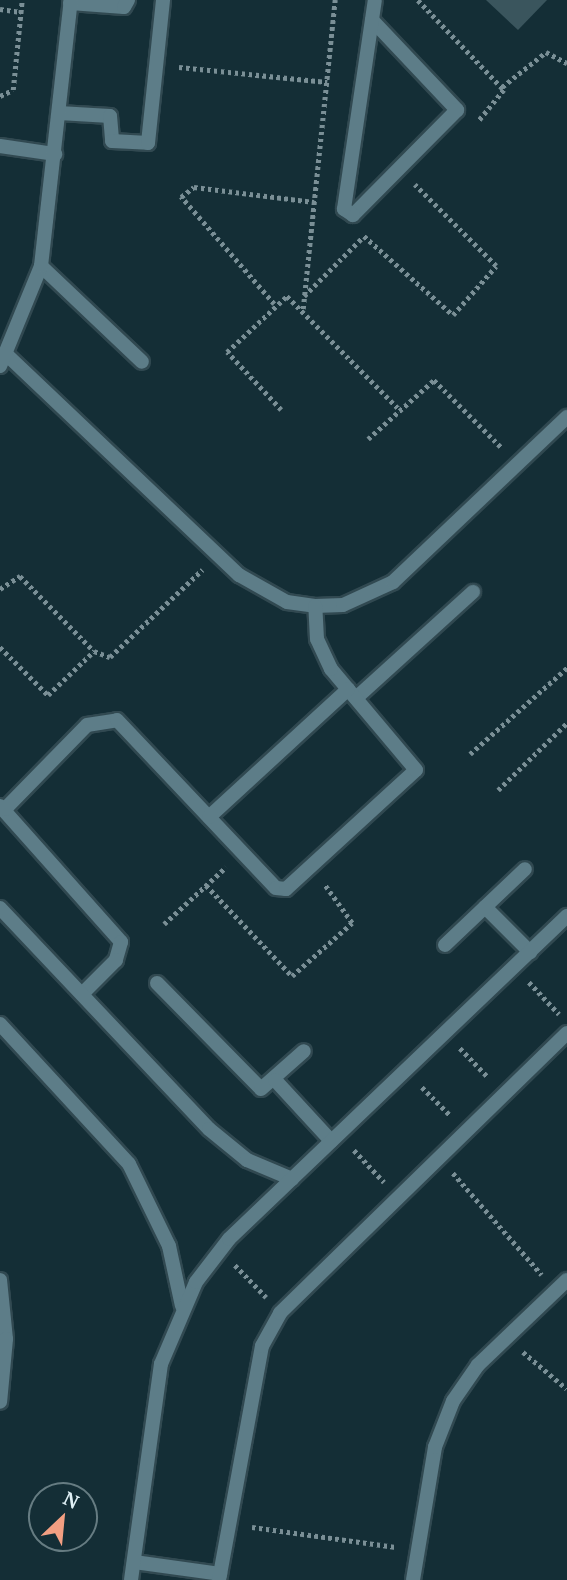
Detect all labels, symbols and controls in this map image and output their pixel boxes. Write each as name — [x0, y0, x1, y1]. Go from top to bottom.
north arrow — [28, 1482, 98, 1552]
text: N — [60, 1485, 84, 1514]

